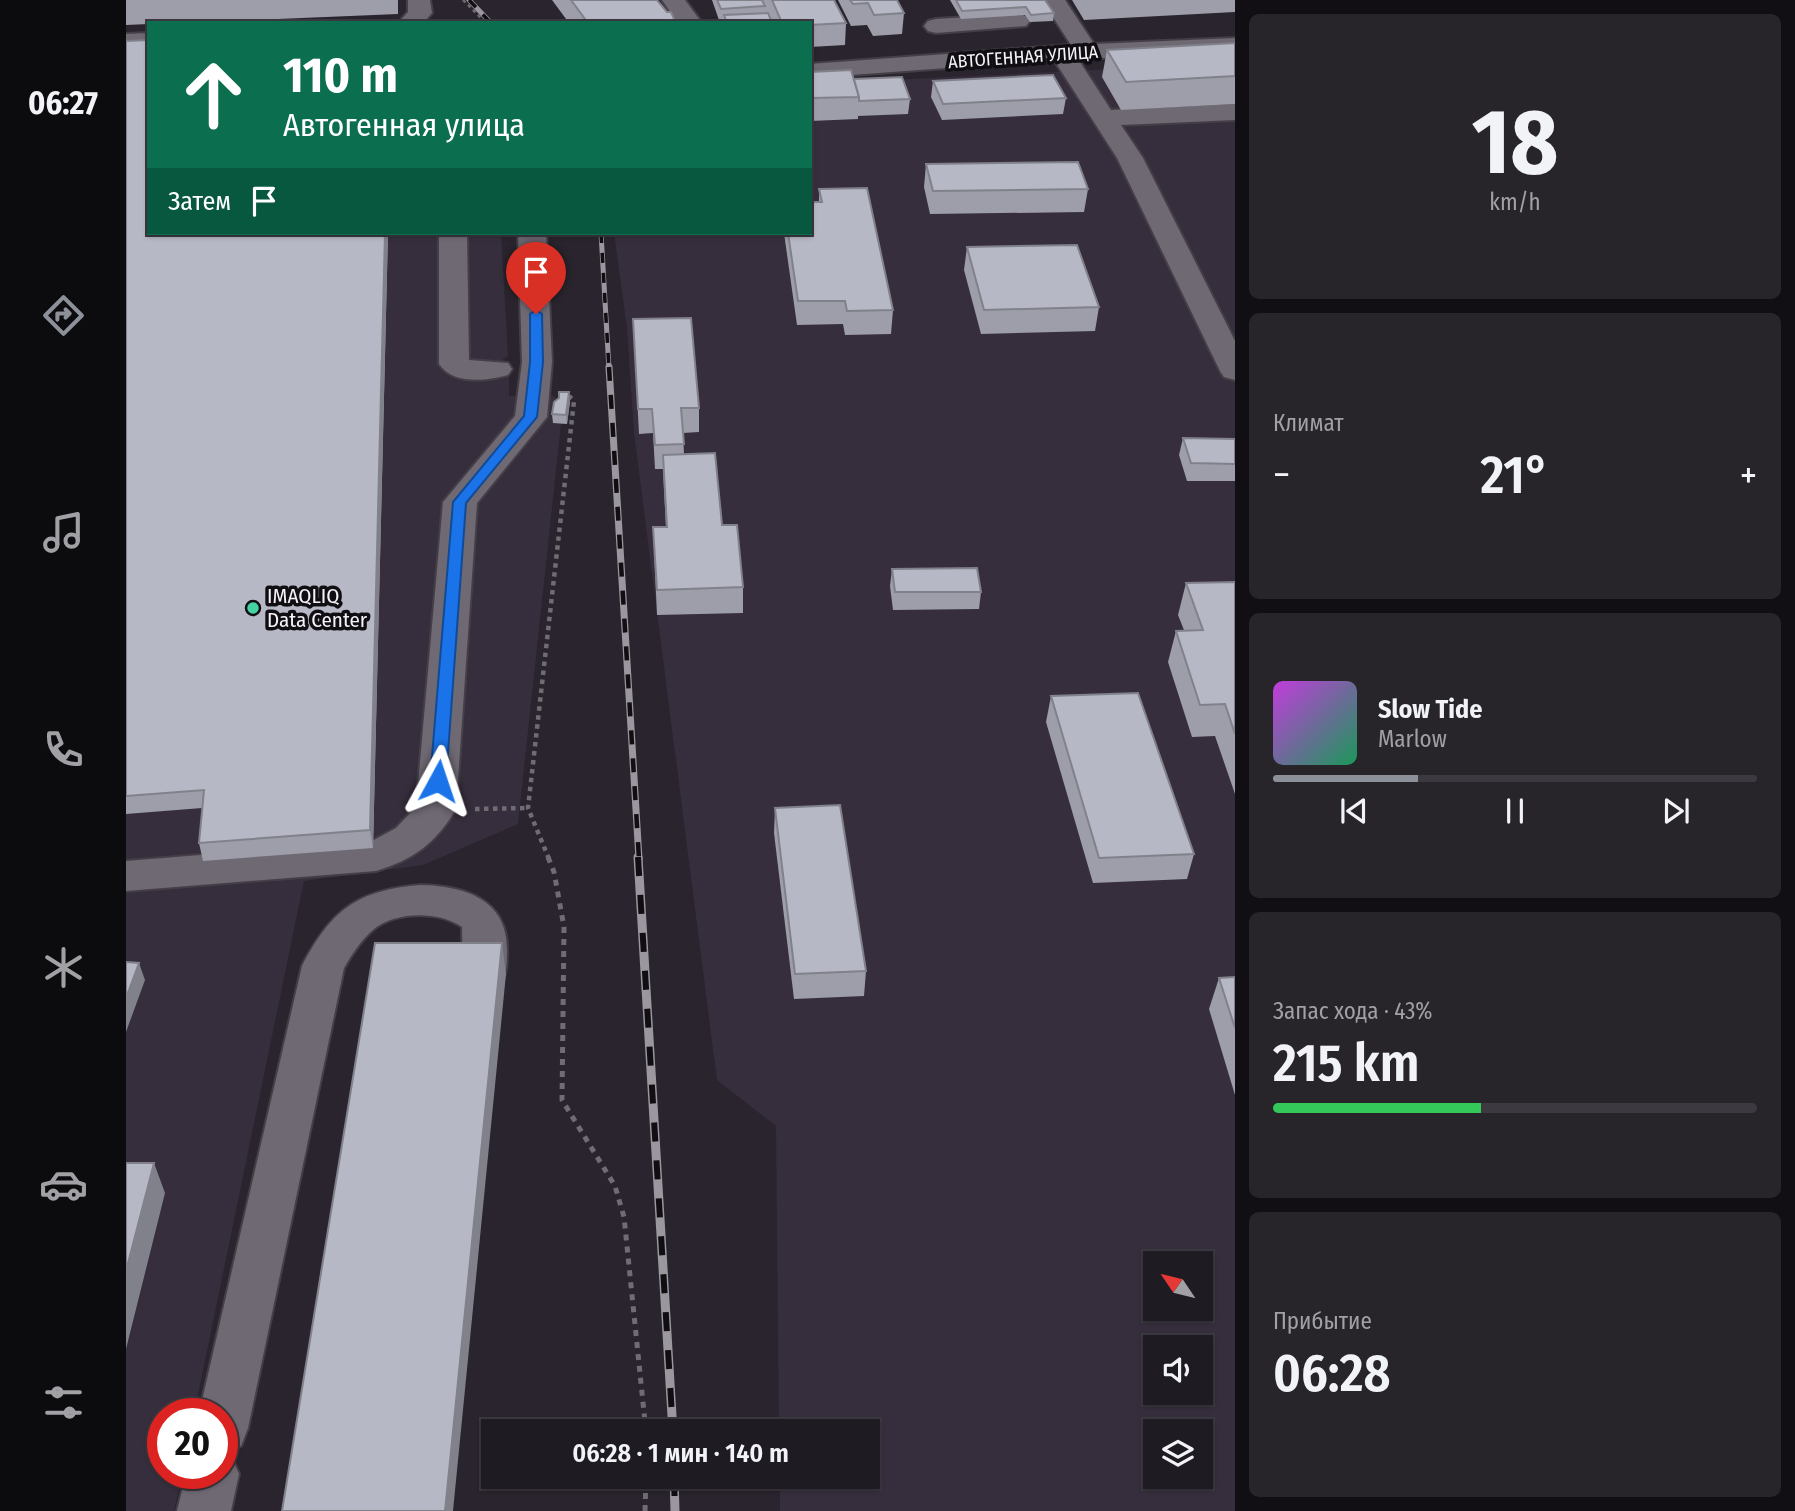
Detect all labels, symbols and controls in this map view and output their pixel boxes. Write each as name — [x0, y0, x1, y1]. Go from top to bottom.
street label: АВТОГЕННАЯ УЛИЦА — [947, 41, 1099, 73]
text: 110 m — [283, 46, 398, 105]
icon: ahead — [168, 49, 259, 140]
text: 06:27 — [28, 84, 98, 122]
text: 18 — [1472, 88, 1558, 197]
text: Автогенная улица — [283, 106, 525, 144]
icon: arrive — [245, 182, 283, 220]
text: Затем — [168, 186, 231, 217]
text: km/h — [1489, 188, 1541, 216]
pin — [506, 242, 566, 314]
icon: arrive — [517, 253, 555, 291]
icon: directions — [39, 291, 88, 340]
text: Климат — [1273, 409, 1344, 437]
text: 21° — [1480, 444, 1549, 507]
text: − — [1273, 452, 1290, 498]
text: + — [1740, 452, 1757, 498]
icon: music — [39, 508, 88, 557]
place label: IMAQLIQ Data Center — [267, 583, 368, 633]
marker: IMAQLIQ Data Center — [245, 600, 261, 616]
text: Slow Tide — [1378, 694, 1482, 725]
icon: phone — [39, 725, 88, 774]
text: Marlow — [1378, 725, 1447, 753]
position arrow — [401, 744, 475, 818]
icon: previous — [1335, 792, 1373, 830]
icon: pause — [1496, 792, 1534, 830]
icon: next — [1657, 792, 1695, 830]
icon: climate — [39, 943, 88, 992]
text: Запас хода · 43% — [1273, 997, 1433, 1025]
text: 215 km — [1273, 1032, 1419, 1095]
icon: car — [39, 1160, 88, 1209]
north arrow — [1143, 1251, 1213, 1321]
map controls — [1143, 1251, 1213, 1489]
text: Прибытие — [1273, 1307, 1372, 1335]
button: sound — [1143, 1335, 1213, 1405]
text: 06:28 — [1273, 1342, 1391, 1405]
icon: filters — [39, 1378, 88, 1427]
speed limit sign: 20 — [147, 1398, 238, 1489]
button: layers — [1143, 1419, 1213, 1489]
text: 06:28 · 1 мин · 140 m — [572, 1438, 789, 1469]

